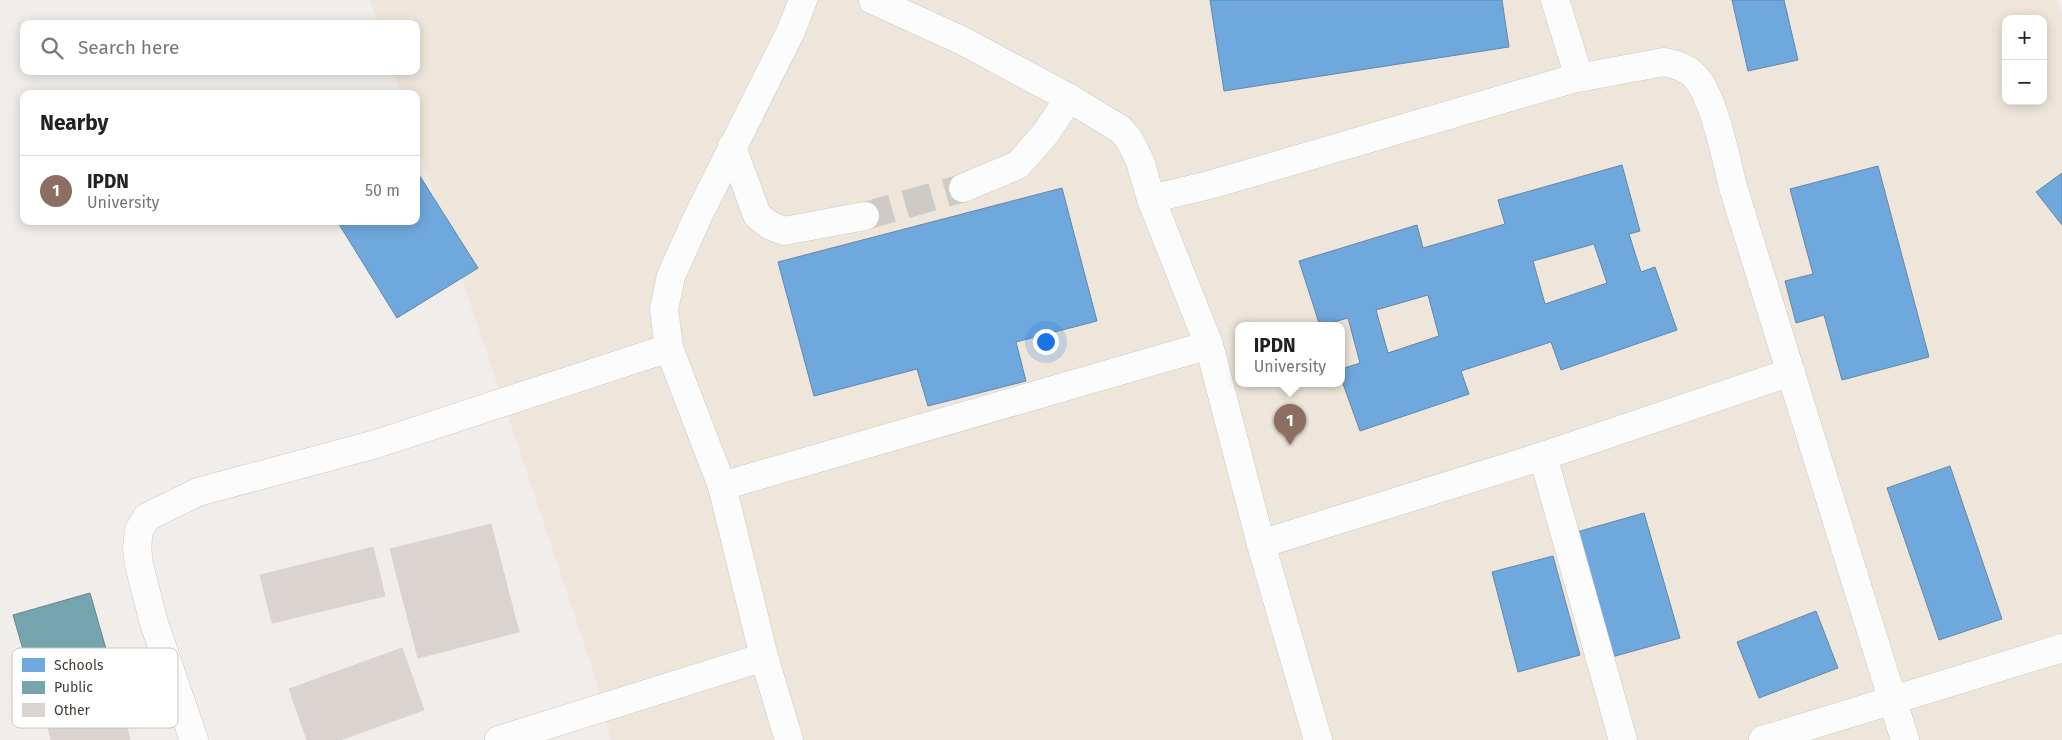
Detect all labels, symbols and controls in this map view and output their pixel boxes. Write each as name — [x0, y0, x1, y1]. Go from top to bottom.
map controls — [2002, 15, 2047, 105]
button: + — [2002, 15, 2047, 60]
search box — [20, 20, 420, 75]
icon: search — [38, 34, 66, 62]
text: Search here — [78, 36, 179, 59]
button: − — [2002, 60, 2047, 105]
text: Nearby — [40, 110, 108, 136]
text: IPDN — [87, 170, 129, 193]
text: 1 — [52, 181, 60, 200]
text: 50 m — [365, 181, 400, 200]
text: University — [87, 193, 160, 212]
popup — [1235, 322, 1345, 387]
your location — [1033, 329, 1059, 355]
text: IPDN — [1254, 334, 1296, 357]
text: University — [1254, 357, 1326, 376]
pin: 1 — [1274, 404, 1306, 445]
legend — [12, 648, 178, 728]
text: Schools — [54, 657, 104, 674]
text: Public — [54, 679, 93, 696]
text: Other — [54, 702, 91, 719]

